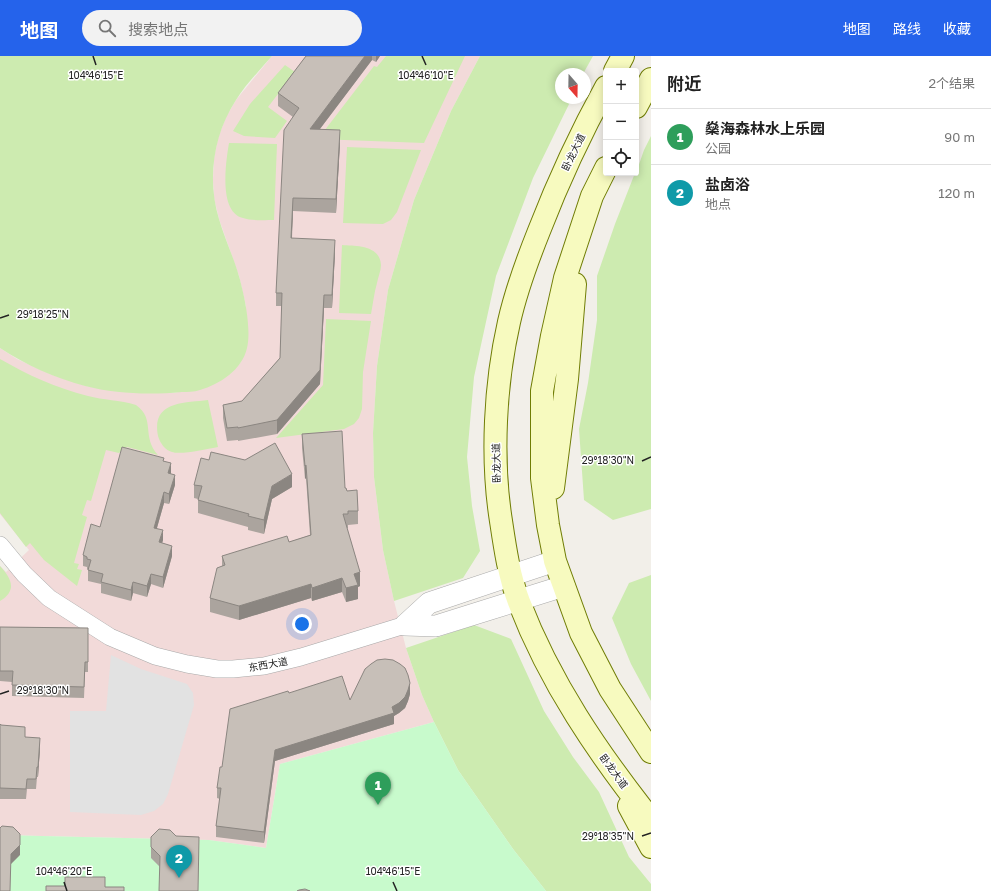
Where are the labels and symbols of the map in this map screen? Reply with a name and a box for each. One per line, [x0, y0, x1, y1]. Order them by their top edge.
north arrow [555, 68, 591, 104]
text: 104°46'15"E [69, 69, 123, 81]
text: 104°46'10"E [398, 69, 454, 81]
street label: 卧龙大道 [559, 131, 587, 173]
text: 29°18'25"N [17, 308, 69, 320]
street label: 卧龙大道 [490, 443, 502, 483]
text: 29°18'30"N [582, 454, 634, 466]
your location [292, 614, 312, 634]
street label: 东西大道 [247, 655, 289, 673]
text: 29°18'30"N [17, 684, 69, 696]
street label: 卧龙大道 [597, 751, 631, 791]
pin: 1 [365, 772, 391, 805]
text: 29°18'35"N [582, 830, 634, 842]
pin: 2 [166, 845, 192, 878]
text: 104°46'20"E [36, 865, 92, 877]
text: 104°46'15"E [366, 865, 420, 877]

